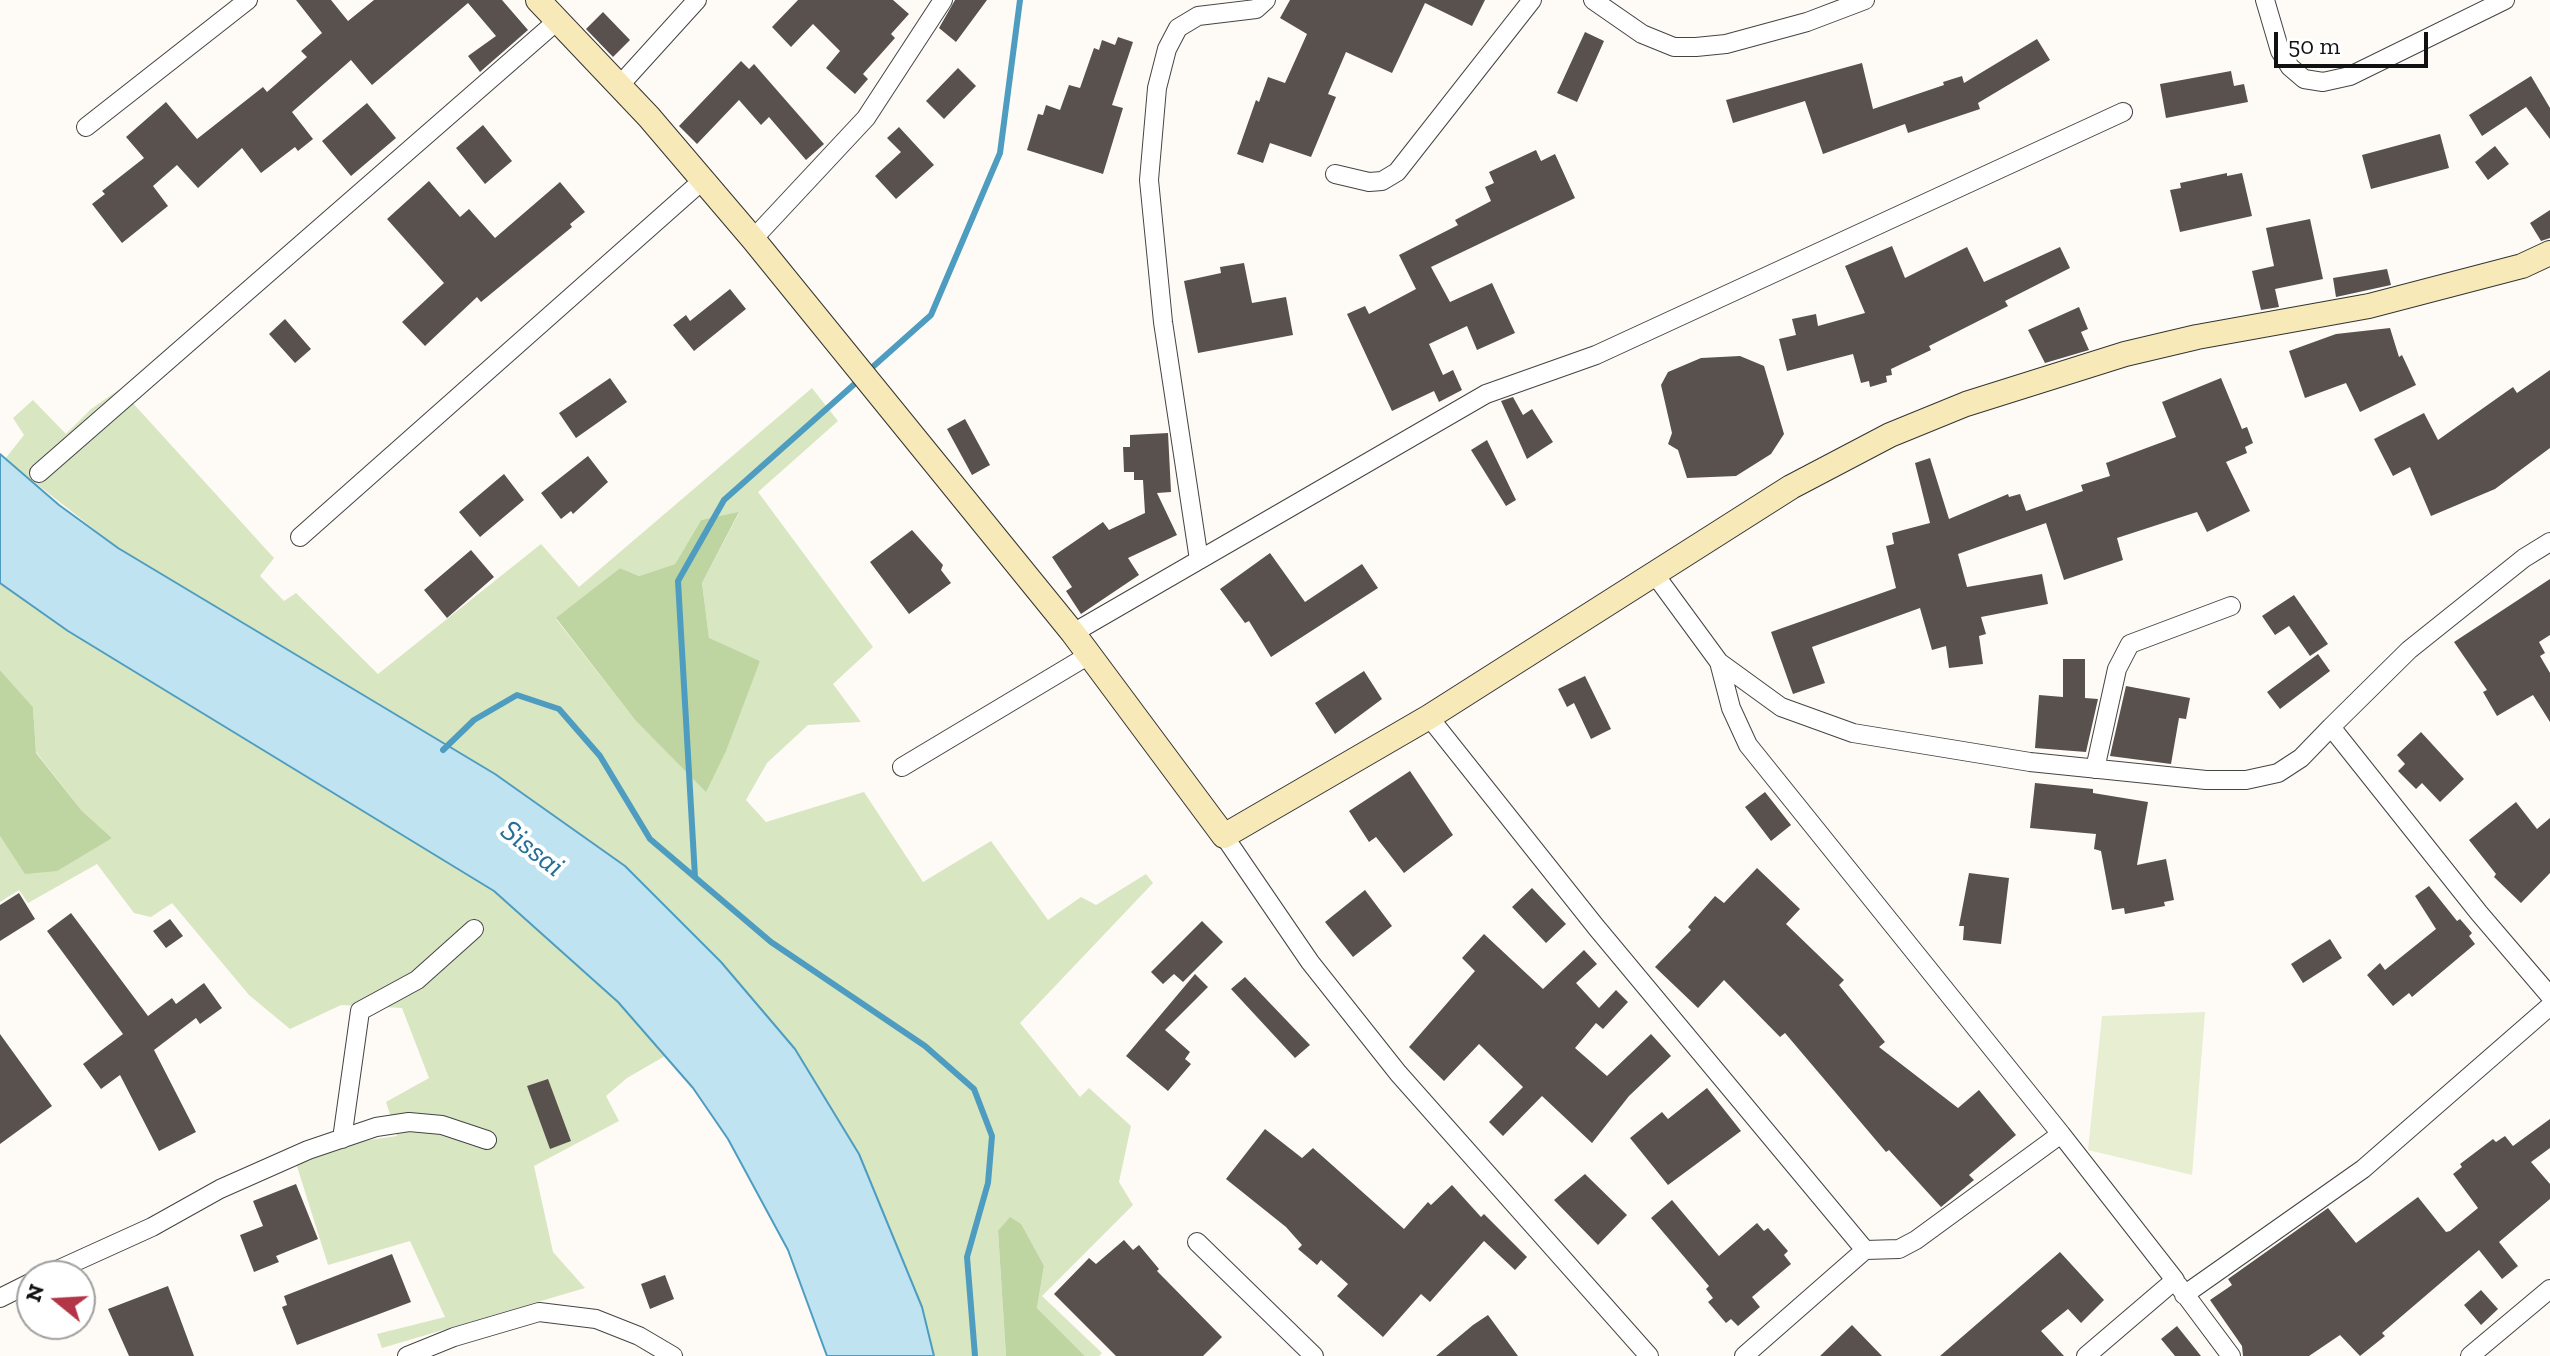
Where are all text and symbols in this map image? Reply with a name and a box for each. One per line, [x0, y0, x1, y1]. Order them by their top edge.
scale bar [2278, 16, 2432, 66]
text: 50 m [2288, 31, 2340, 60]
water label: Sissai [493, 813, 571, 885]
north arrow [16, 1260, 96, 1340]
text: N [19, 1281, 50, 1305]

